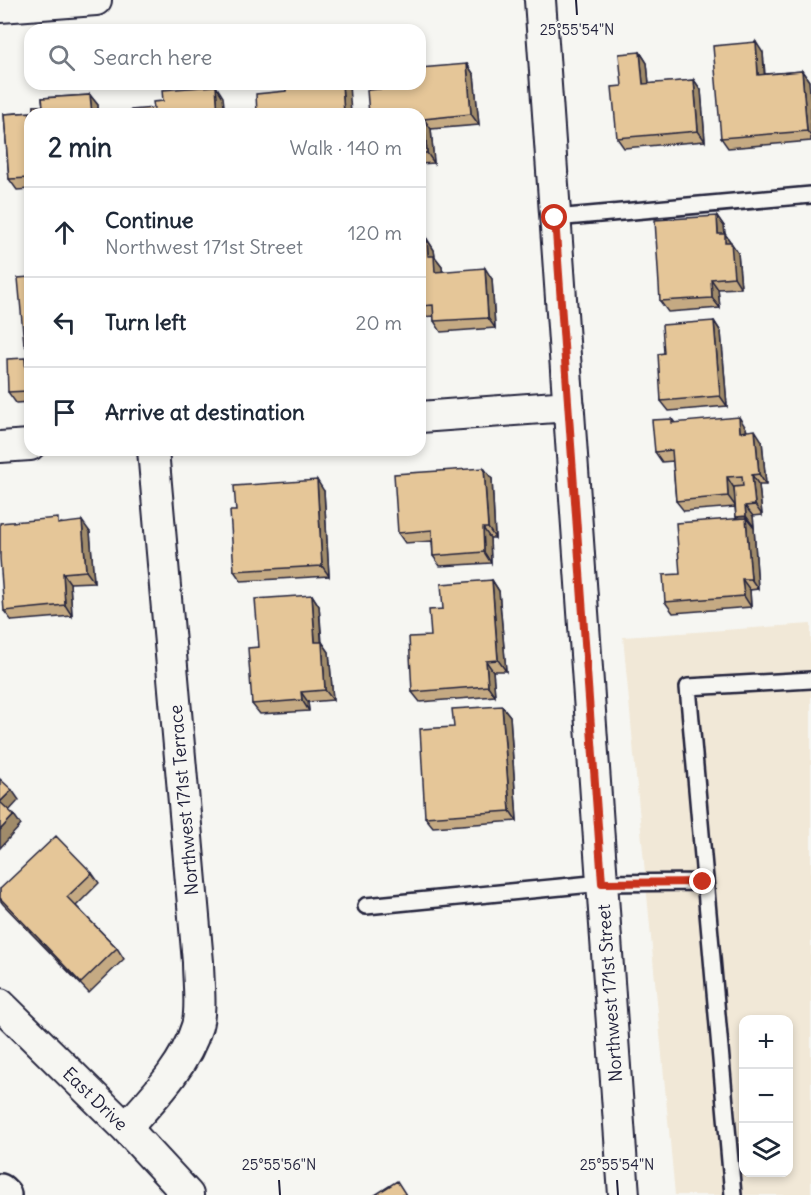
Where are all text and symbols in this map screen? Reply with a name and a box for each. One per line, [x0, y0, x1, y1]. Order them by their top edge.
text: 25°55'54"N [540, 20, 614, 39]
search box [24, 24, 426, 90]
icon: search [45, 41, 78, 74]
text: Search here [93, 43, 212, 71]
text: 2 min [48, 131, 112, 164]
text: Walk · 140 m [289, 135, 402, 160]
route start [541, 204, 567, 230]
text: Continue [105, 206, 194, 234]
icon: ahead [48, 216, 81, 249]
text: 120 m [348, 220, 402, 245]
text: Northwest 171st Street [105, 234, 303, 259]
icon: left [48, 306, 81, 339]
text: Turn left [105, 308, 186, 336]
text: 20 m [356, 310, 402, 335]
icon: arrive [48, 396, 81, 429]
text: Arrive at destination [105, 398, 305, 426]
street label: Northwest 171st Terrace [164, 704, 203, 896]
route end [689, 868, 715, 894]
street label: Northwest 171st Street [592, 903, 627, 1083]
map controls [739, 1015, 793, 1177]
button: + [739, 1015, 793, 1069]
street label: East Drive [58, 1062, 133, 1135]
button: − [739, 1069, 793, 1123]
button: layers [739, 1123, 793, 1177]
text: 25°55'56"N [242, 1155, 316, 1174]
text: 25°55'54"N [580, 1155, 654, 1174]

